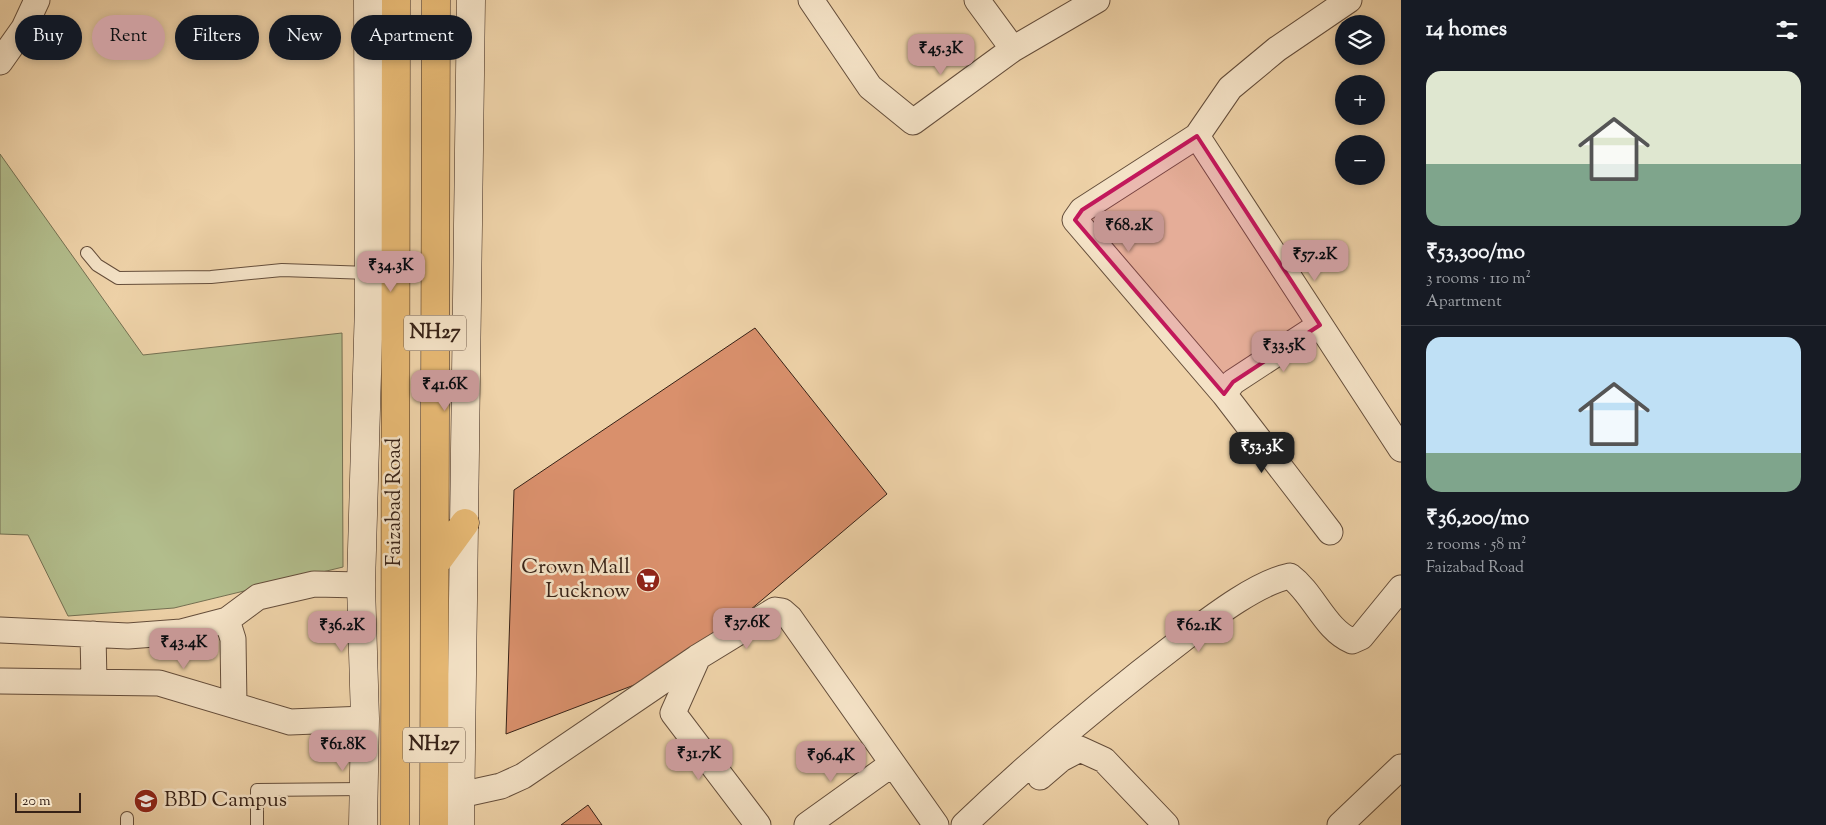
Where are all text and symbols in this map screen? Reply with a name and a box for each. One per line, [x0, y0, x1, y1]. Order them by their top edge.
chip: Buy [15, 15, 82, 60]
chip: Rent [92, 15, 165, 60]
chip: Filters [175, 15, 259, 60]
chip: New [269, 15, 341, 60]
chip: Apartment [351, 15, 472, 60]
map controls [1335, 15, 1385, 185]
button: layers [1335, 15, 1385, 65]
text: 14 homes [1426, 15, 1507, 45]
icon: filters [1773, 16, 1801, 44]
pin: ₹45.3K [900, 34, 982, 76]
text: ₹45.3K [919, 38, 963, 61]
button: + [1335, 75, 1385, 125]
icon: home [1569, 104, 1659, 194]
button: − [1335, 135, 1385, 185]
pin: ₹68.2K [1088, 210, 1170, 253]
text: ₹68.2K [1105, 215, 1153, 238]
text: ₹53,300/mo [1426, 238, 1525, 268]
pin: ₹57.2K [1274, 240, 1356, 282]
text: ₹57.2K [1292, 244, 1338, 267]
pin: ₹34.3K [350, 250, 432, 293]
text: ₹34.3K [368, 255, 414, 278]
text: 3 rooms · 110 m² [1426, 268, 1531, 291]
text: Apartment [1426, 291, 1502, 314]
road number: NH27 [404, 316, 466, 350]
pin: ₹33.5K [1243, 330, 1325, 373]
text: ₹33.5K [1262, 335, 1306, 358]
icon: home [1569, 369, 1659, 459]
pin: ₹41.6K [404, 370, 486, 412]
text: ₹41.6K [422, 374, 468, 397]
pin: ₹53.3K [1221, 432, 1303, 474]
text: ₹53.3K [1240, 436, 1284, 459]
street label: Faizabad Road [380, 437, 410, 566]
text: ₹36,200/mo [1426, 504, 1529, 534]
text: 2 rooms · 58 m² [1426, 534, 1526, 557]
place label: Crown Mall Lucknow [521, 553, 630, 607]
text: Faizabad Road [1426, 557, 1524, 580]
supermarket icon: Crown Mall Lucknow [635, 567, 661, 593]
pin: ₹37.6K [706, 608, 788, 650]
pin: ₹36.2K [301, 610, 383, 653]
pin: ₹62.1K [1158, 610, 1240, 653]
text: ₹37.6K [724, 612, 770, 635]
text: ₹36.2K [319, 615, 365, 638]
text: ₹62.1K [1176, 615, 1222, 638]
pin: ₹43.4K [143, 628, 225, 670]
text: ₹43.4K [160, 632, 208, 655]
road number: NH27 [403, 728, 465, 762]
pin: ₹61.8K [302, 730, 384, 772]
text: ₹61.8K [320, 734, 366, 757]
pin: ₹31.7K [658, 738, 740, 781]
pin: ₹96.4K [790, 740, 872, 783]
text: ₹31.7K [677, 743, 721, 766]
text: ₹96.4K [807, 745, 855, 768]
place label: BBD Campus [164, 786, 287, 816]
school or university icon: BBD Campus [133, 788, 159, 814]
scale bar [15, 790, 81, 813]
text: 20 m [22, 792, 51, 812]

